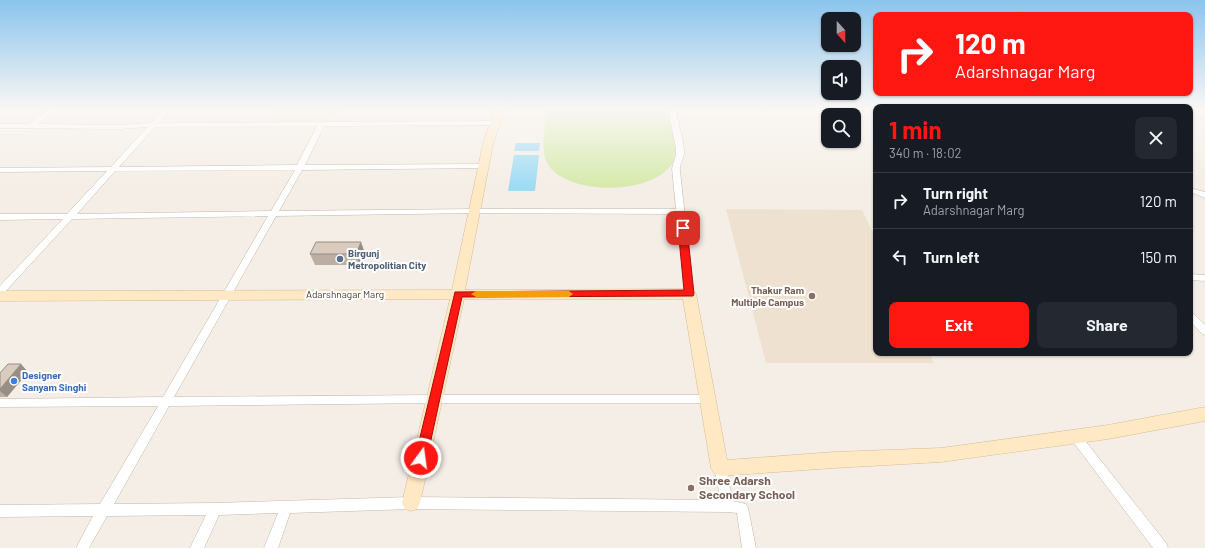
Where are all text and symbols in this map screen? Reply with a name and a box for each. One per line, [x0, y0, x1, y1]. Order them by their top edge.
north arrow [821, 12, 861, 52]
map controls [821, 12, 861, 148]
text: 120 m [955, 26, 1026, 60]
icon: right [889, 28, 941, 80]
button: sound [821, 60, 861, 100]
text: Adarshnagar Marg [955, 60, 1096, 82]
button: search [821, 108, 861, 148]
text: 1 min [889, 115, 942, 144]
button: close [1135, 117, 1177, 159]
text: 340 m · 18:02 [889, 145, 962, 161]
text: Turn right [923, 184, 988, 202]
icon: right [889, 190, 911, 212]
text: 120 m [1140, 192, 1177, 210]
text: Adarshnagar Marg [923, 202, 1024, 218]
pin [666, 211, 700, 245]
icon: arrive [672, 217, 694, 239]
icon: left [889, 246, 911, 268]
place label: Birgunj Metropolitian City [348, 247, 426, 271]
text: Turn left [923, 248, 979, 266]
text: 150 m [1140, 248, 1177, 266]
marker: Birgunj Metropolitian City [335, 254, 345, 264]
place label: Thakur Ram Multiple Campus [731, 284, 804, 308]
street label: Adarshnagar Marg [306, 288, 384, 300]
marker: Thakur Ram Multiple Campus [807, 291, 817, 301]
button: Exit [889, 302, 1029, 348]
button: Share [1037, 302, 1177, 348]
place label: Designer Sanyam Singhi [22, 369, 87, 393]
marker: Designer Sanyam Singhi [9, 376, 19, 386]
position arrow [400, 437, 442, 479]
place label: Shree Adarsh Secondary School [699, 473, 795, 501]
marker: Shree Adarsh Secondary School [686, 483, 696, 493]

